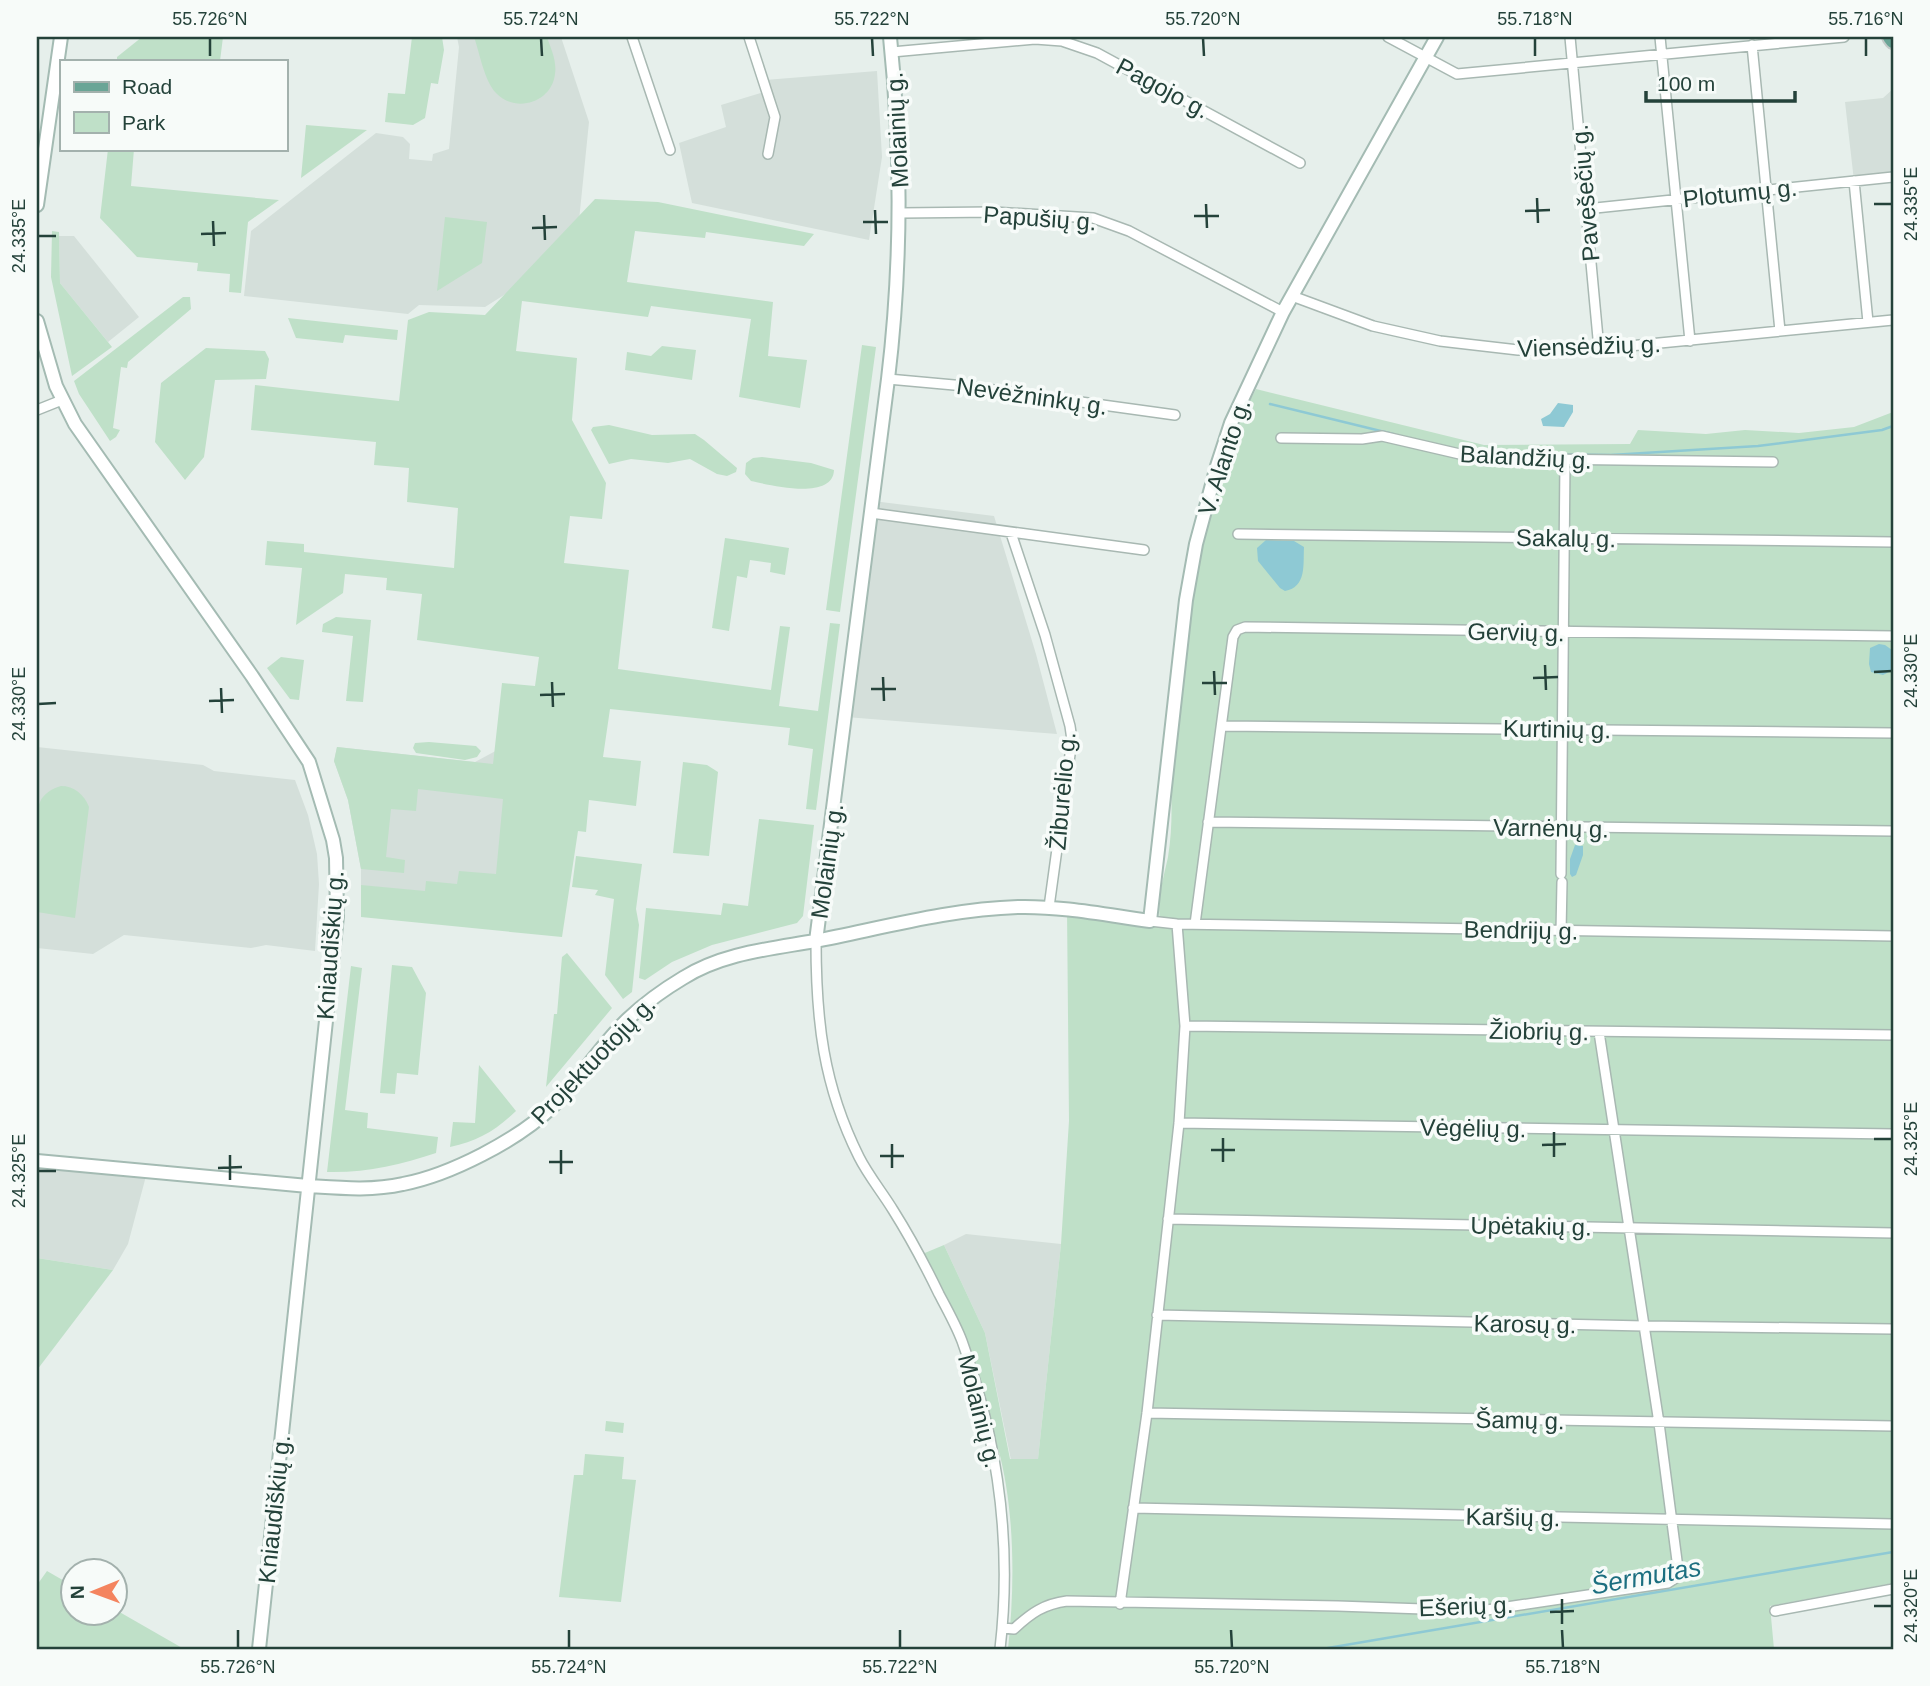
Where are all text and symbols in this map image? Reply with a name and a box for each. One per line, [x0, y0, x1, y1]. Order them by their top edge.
text: 55.726°N [172, 9, 248, 29]
text: 55.724°N [503, 9, 579, 29]
text: 55.722°N [834, 9, 910, 29]
text: 55.720°N [1165, 9, 1241, 29]
text: 55.718°N [1497, 9, 1573, 29]
text: 55.716°N [1828, 9, 1904, 29]
street label: Pagojo g. [1112, 52, 1214, 124]
legend [60, 60, 287, 150]
scale bar [1646, 60, 1795, 104]
street label: Molainių g. [880, 71, 914, 189]
text: 100 m [1657, 72, 1715, 95]
text: Road [122, 75, 172, 98]
text: Park [122, 111, 166, 134]
street label: Pavešečių g. [1566, 123, 1604, 263]
text: 24.335°E [1901, 167, 1921, 241]
street label: Plotumų g. [1682, 174, 1798, 212]
text: 24.335°E [9, 199, 29, 273]
street label: Papušių g. [982, 201, 1098, 235]
street label: Viensėdžių g. [1517, 330, 1661, 362]
street label: Nevėžninkų g. [955, 372, 1109, 420]
street label: V. Alanto g. [1193, 395, 1255, 519]
street label: Balandžių g. [1459, 440, 1593, 474]
street label: Sakalų g. [1516, 524, 1616, 552]
street label: Gervių g. [1467, 618, 1565, 646]
text: 24.330°E [1901, 634, 1921, 708]
text: 24.330°E [9, 667, 29, 741]
street label: Kurtinių g. [1503, 715, 1611, 743]
street label: Žiburėlio g. [1043, 731, 1081, 851]
street label: Molainių g. [806, 802, 848, 920]
street label: Varnėnų g. [1493, 813, 1609, 843]
street label: Kniaudiškių g. [311, 870, 349, 1020]
street label: Bendrijų g. [1463, 916, 1579, 944]
street label: Projektuotojų g. [525, 991, 661, 1129]
street label: Žiobrių g. [1489, 1017, 1589, 1045]
text: 24.325°E [1901, 1102, 1921, 1176]
street label: Vėgėlių g. [1419, 1114, 1527, 1142]
text: 24.325°E [9, 1134, 29, 1208]
street label: Upėtakių g. [1470, 1211, 1592, 1241]
street label: Karosų g. [1473, 1310, 1577, 1338]
street label: Molainių g. [953, 1351, 1007, 1471]
street label: Šamų g. [1475, 1406, 1565, 1434]
street label: Kniaudiškių g. [253, 1433, 295, 1585]
street label: Karšių g. [1465, 1503, 1561, 1531]
water label: Šermutas [1589, 1552, 1703, 1600]
north arrow [60, 1556, 130, 1626]
text: 24.320°E [1901, 1569, 1921, 1643]
text: N [67, 1585, 88, 1599]
street label: Ešerių g. [1418, 1591, 1514, 1621]
text: 55.726°N [200, 1657, 276, 1677]
text: 55.724°N [531, 1657, 607, 1677]
text: 55.722°N [862, 1657, 938, 1677]
text: 55.720°N [1194, 1657, 1270, 1677]
text: 55.718°N [1525, 1657, 1601, 1677]

